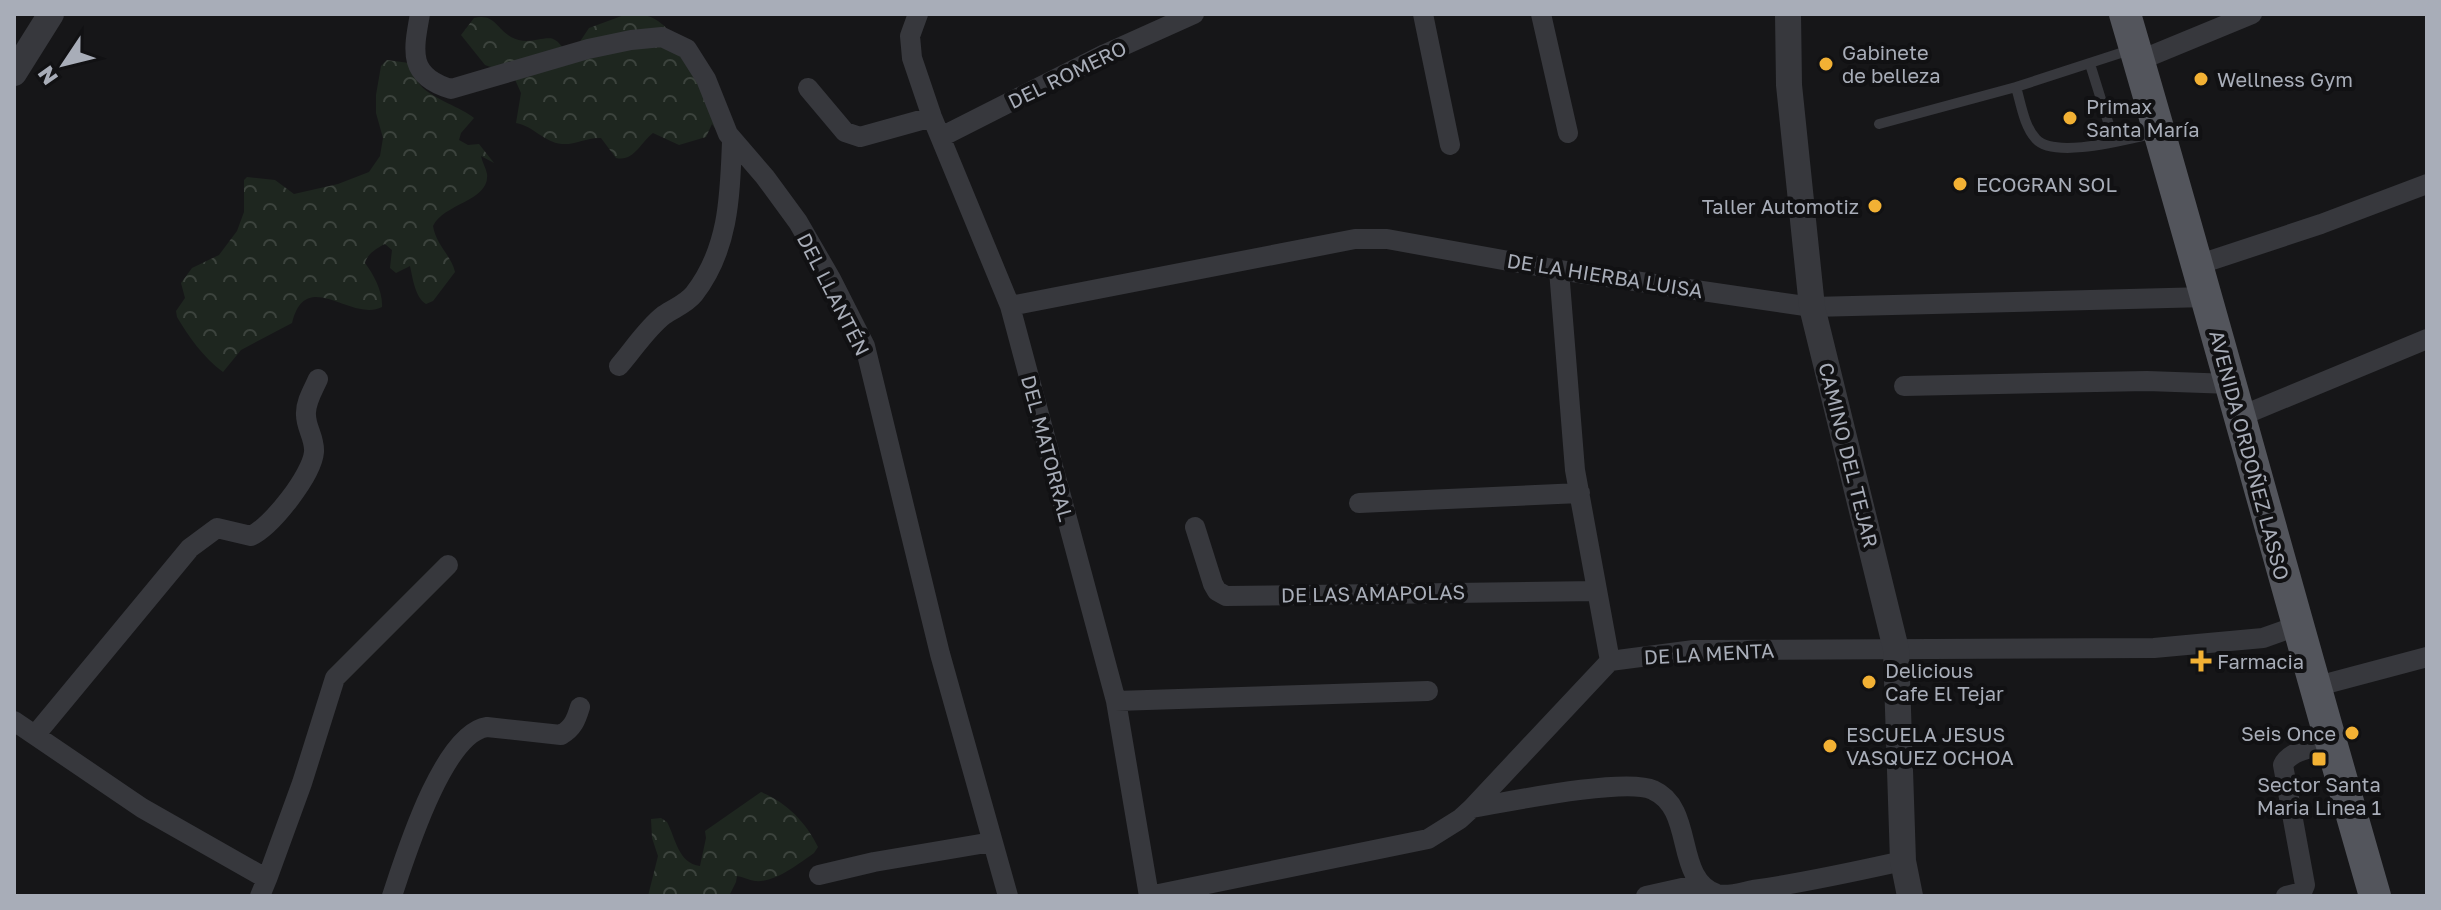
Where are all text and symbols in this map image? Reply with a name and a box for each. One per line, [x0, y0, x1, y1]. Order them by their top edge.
north arrow [24, 24, 104, 104]
street label: DEL ROMERO [1004, 35, 1130, 113]
place label: Gabinete de belleza [1842, 40, 1941, 87]
marker: Gabinete de belleza [1817, 55, 1835, 73]
text: N [31, 61, 63, 90]
place label: Wellness Gym [2217, 67, 2353, 91]
marker: Wellness Gym [2192, 70, 2210, 88]
place label: Primax Santa María [2086, 94, 2199, 141]
marker: Primax Santa María [2061, 109, 2079, 127]
place label: ECOGRAN SOL [1976, 172, 2117, 196]
marker: ECOGRAN SOL [1951, 175, 1969, 193]
place label: Taller Automotiz [1702, 194, 1859, 218]
marker: Taller Automotiz [1866, 197, 1884, 215]
street label: DEL LLANTÉN [793, 229, 875, 359]
street label: DE LA HIERBA LUISA [1505, 248, 1705, 302]
street label: AVENIDA ORDOÑEZ LASSO [2205, 327, 2295, 583]
street label: CAMINO DEL TEJAR [1814, 360, 1884, 550]
street label: DEL MATORRAL [1017, 372, 1079, 524]
street label: DE LAS AMAPOLAS [1281, 579, 1465, 607]
street label: DE LA MENTA [1643, 638, 1775, 668]
place label: Farmacia [2217, 649, 2304, 673]
marker: Farmacia [2192, 652, 2210, 670]
place label: Delicious Cafe El Tejar [1885, 658, 2004, 705]
marker: Delicious Cafe El Tejar [1860, 673, 1878, 691]
place label: Seis Once [2241, 721, 2336, 745]
place label: ESCUELA JESUS VASQUEZ OCHOA [1846, 722, 2014, 769]
marker: Seis Once [2343, 724, 2361, 742]
marker: ESCUELA JESUS VASQUEZ OCHOA [1821, 737, 1839, 755]
marker: Sector Santa Maria Linea 1 [2310, 750, 2328, 768]
place label: Sector Santa Maria Linea 1 [2257, 772, 2382, 819]

